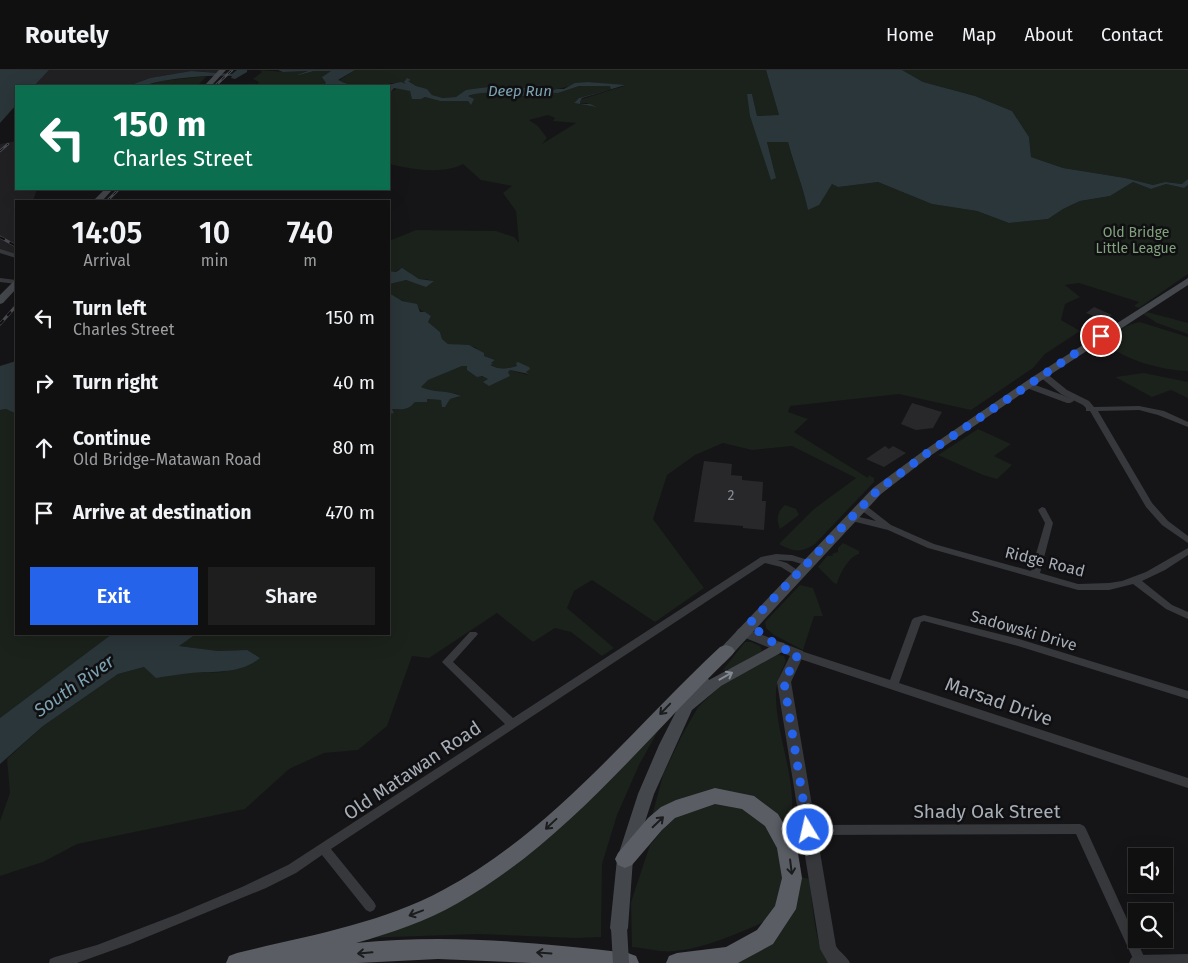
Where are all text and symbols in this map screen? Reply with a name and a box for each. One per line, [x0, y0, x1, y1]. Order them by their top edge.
text: Routely [25, 21, 109, 49]
text: Home [886, 24, 934, 46]
text: Map [962, 24, 996, 46]
text: About [1024, 24, 1073, 46]
text: Contact [1101, 24, 1163, 46]
water label: Deep Run [488, 82, 552, 100]
text: 150 m [113, 103, 206, 145]
icon: left [30, 105, 95, 170]
text: Charles Street [113, 145, 253, 172]
text: 14:05 [72, 215, 142, 251]
text: 10 [199, 215, 230, 251]
text: 740 [287, 215, 333, 251]
park label: Old Bridge Little League [1096, 224, 1176, 257]
text: Arrival [84, 251, 130, 270]
text: min [201, 251, 228, 270]
text: m [303, 251, 317, 270]
text: Turn left [73, 297, 147, 320]
icon: left [30, 304, 58, 332]
text: 150 m [325, 306, 375, 329]
pin [1080, 315, 1122, 357]
text: Charles Street [73, 320, 175, 339]
icon: arrive [1087, 322, 1115, 350]
icon: right [30, 369, 58, 397]
text: Turn right [73, 371, 158, 394]
text: 40 m [333, 371, 375, 394]
text: Continue [73, 427, 151, 450]
icon: ahead [30, 434, 58, 462]
text: 80 m [333, 436, 375, 459]
text: Old Bridge-Matawan Road [73, 450, 262, 469]
house number: 2 [728, 487, 735, 504]
icon: arrive [30, 499, 58, 527]
text: Arrive at destination [73, 501, 252, 524]
text: 470 m [325, 501, 375, 524]
street label: Ridge Road [1003, 542, 1087, 581]
button: Exit [30, 567, 198, 625]
button: Share [208, 567, 375, 625]
street label: Sadowski Drive [968, 606, 1079, 655]
water label: South River [29, 650, 119, 722]
one-way arrow [718, 671, 733, 680]
street label: Marsad Drive [942, 672, 1056, 731]
one-way arrow [659, 702, 671, 715]
street label: Old Matawan Road [339, 716, 485, 825]
street label: Shady Oak Street [913, 800, 1061, 823]
position arrow [781, 803, 833, 855]
one-way arrow [651, 816, 664, 828]
one-way arrow [544, 818, 557, 830]
map controls [1128, 848, 1173, 948]
button: sound [1128, 848, 1173, 893]
one-way arrow [786, 859, 796, 875]
button: search [1128, 903, 1173, 948]
one-way arrow [408, 909, 423, 918]
one-way arrow [357, 948, 373, 958]
one-way arrow [537, 949, 553, 958]

